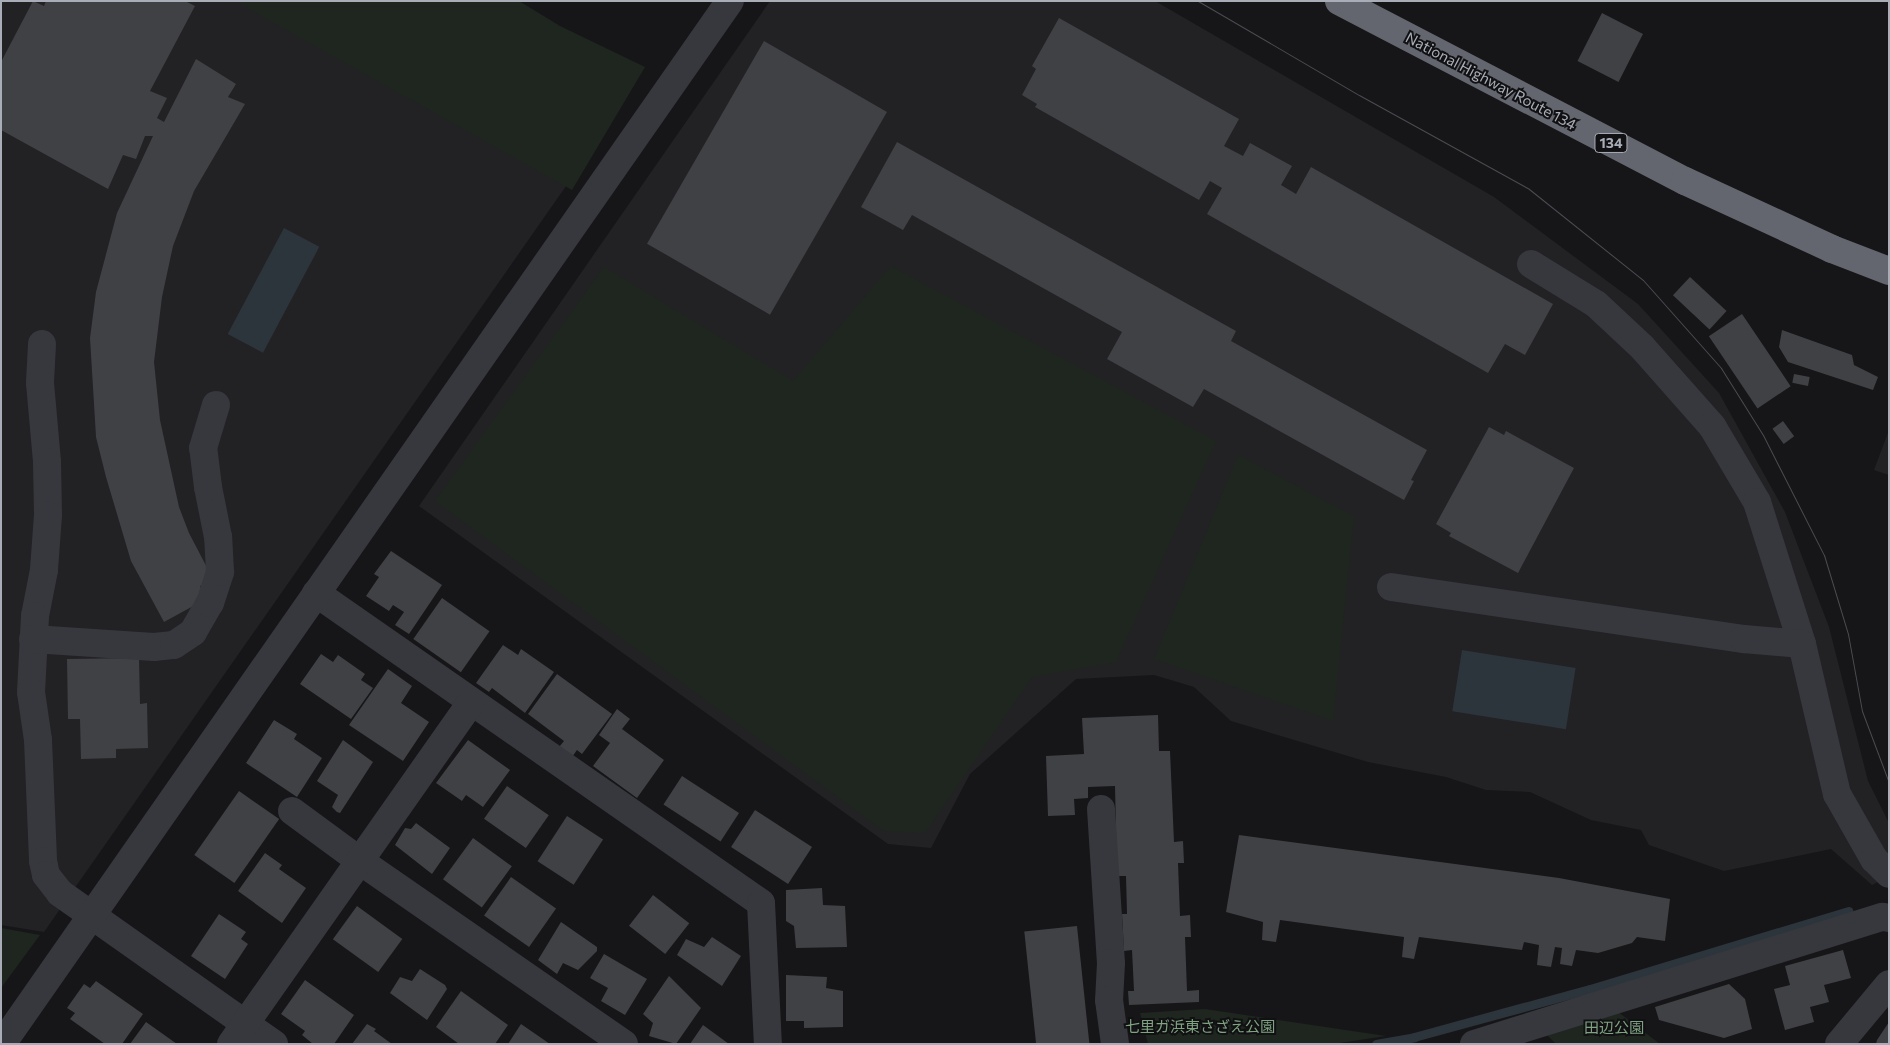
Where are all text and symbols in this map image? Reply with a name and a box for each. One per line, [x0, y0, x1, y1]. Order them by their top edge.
street label: National Highway Route 134 [1403, 28, 1579, 134]
road number: 134 [1594, 132, 1628, 154]
park label: 七里ガ浜東さざえ公園 [1125, 1018, 1275, 1036]
park label: 田辺公園 [1584, 1019, 1644, 1037]

